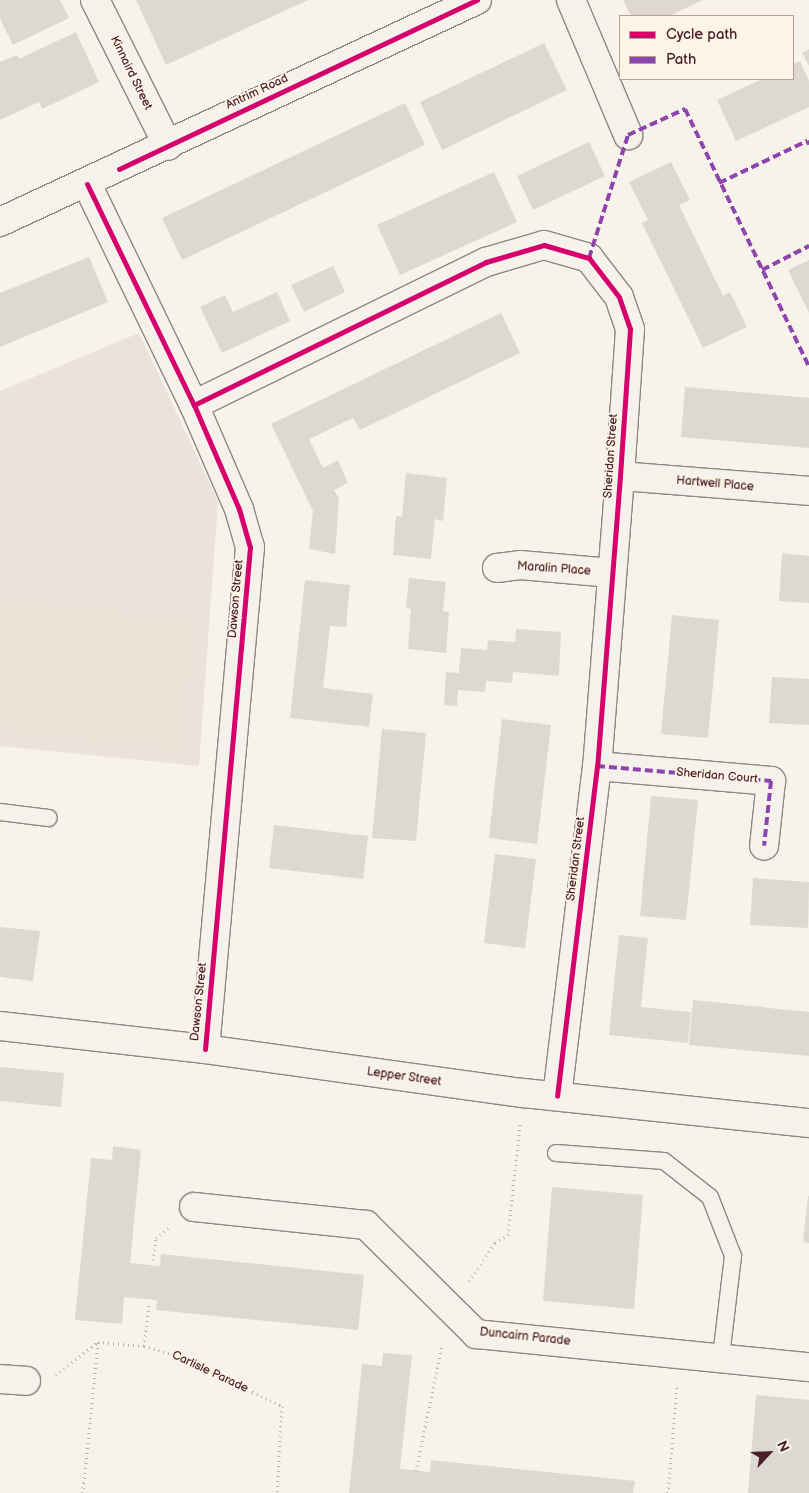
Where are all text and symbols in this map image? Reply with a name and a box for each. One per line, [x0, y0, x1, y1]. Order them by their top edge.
legend [619, 15, 794, 80]
text: Cycle path [666, 25, 737, 44]
street label: Kinnaird Street [107, 34, 155, 112]
text: Path [666, 50, 696, 69]
street label: Antrim Road [224, 71, 290, 113]
street label: Sheridan Street [601, 413, 621, 499]
street label: Hartwell Place [676, 473, 754, 495]
street label: Dawson Street [225, 559, 247, 639]
street label: Maralin Place [517, 559, 591, 579]
street label: Sheridan Court [676, 765, 758, 787]
street label: Sheridan Street [564, 816, 588, 902]
street label: Dawson Street [188, 962, 210, 1042]
street label: Lepper Street [366, 1065, 442, 1089]
street label: Duncairn Parade [479, 1325, 571, 1349]
street label: Carlisle Parade [169, 1348, 251, 1396]
north arrow [744, 1428, 794, 1478]
text: N [773, 1438, 793, 1455]

